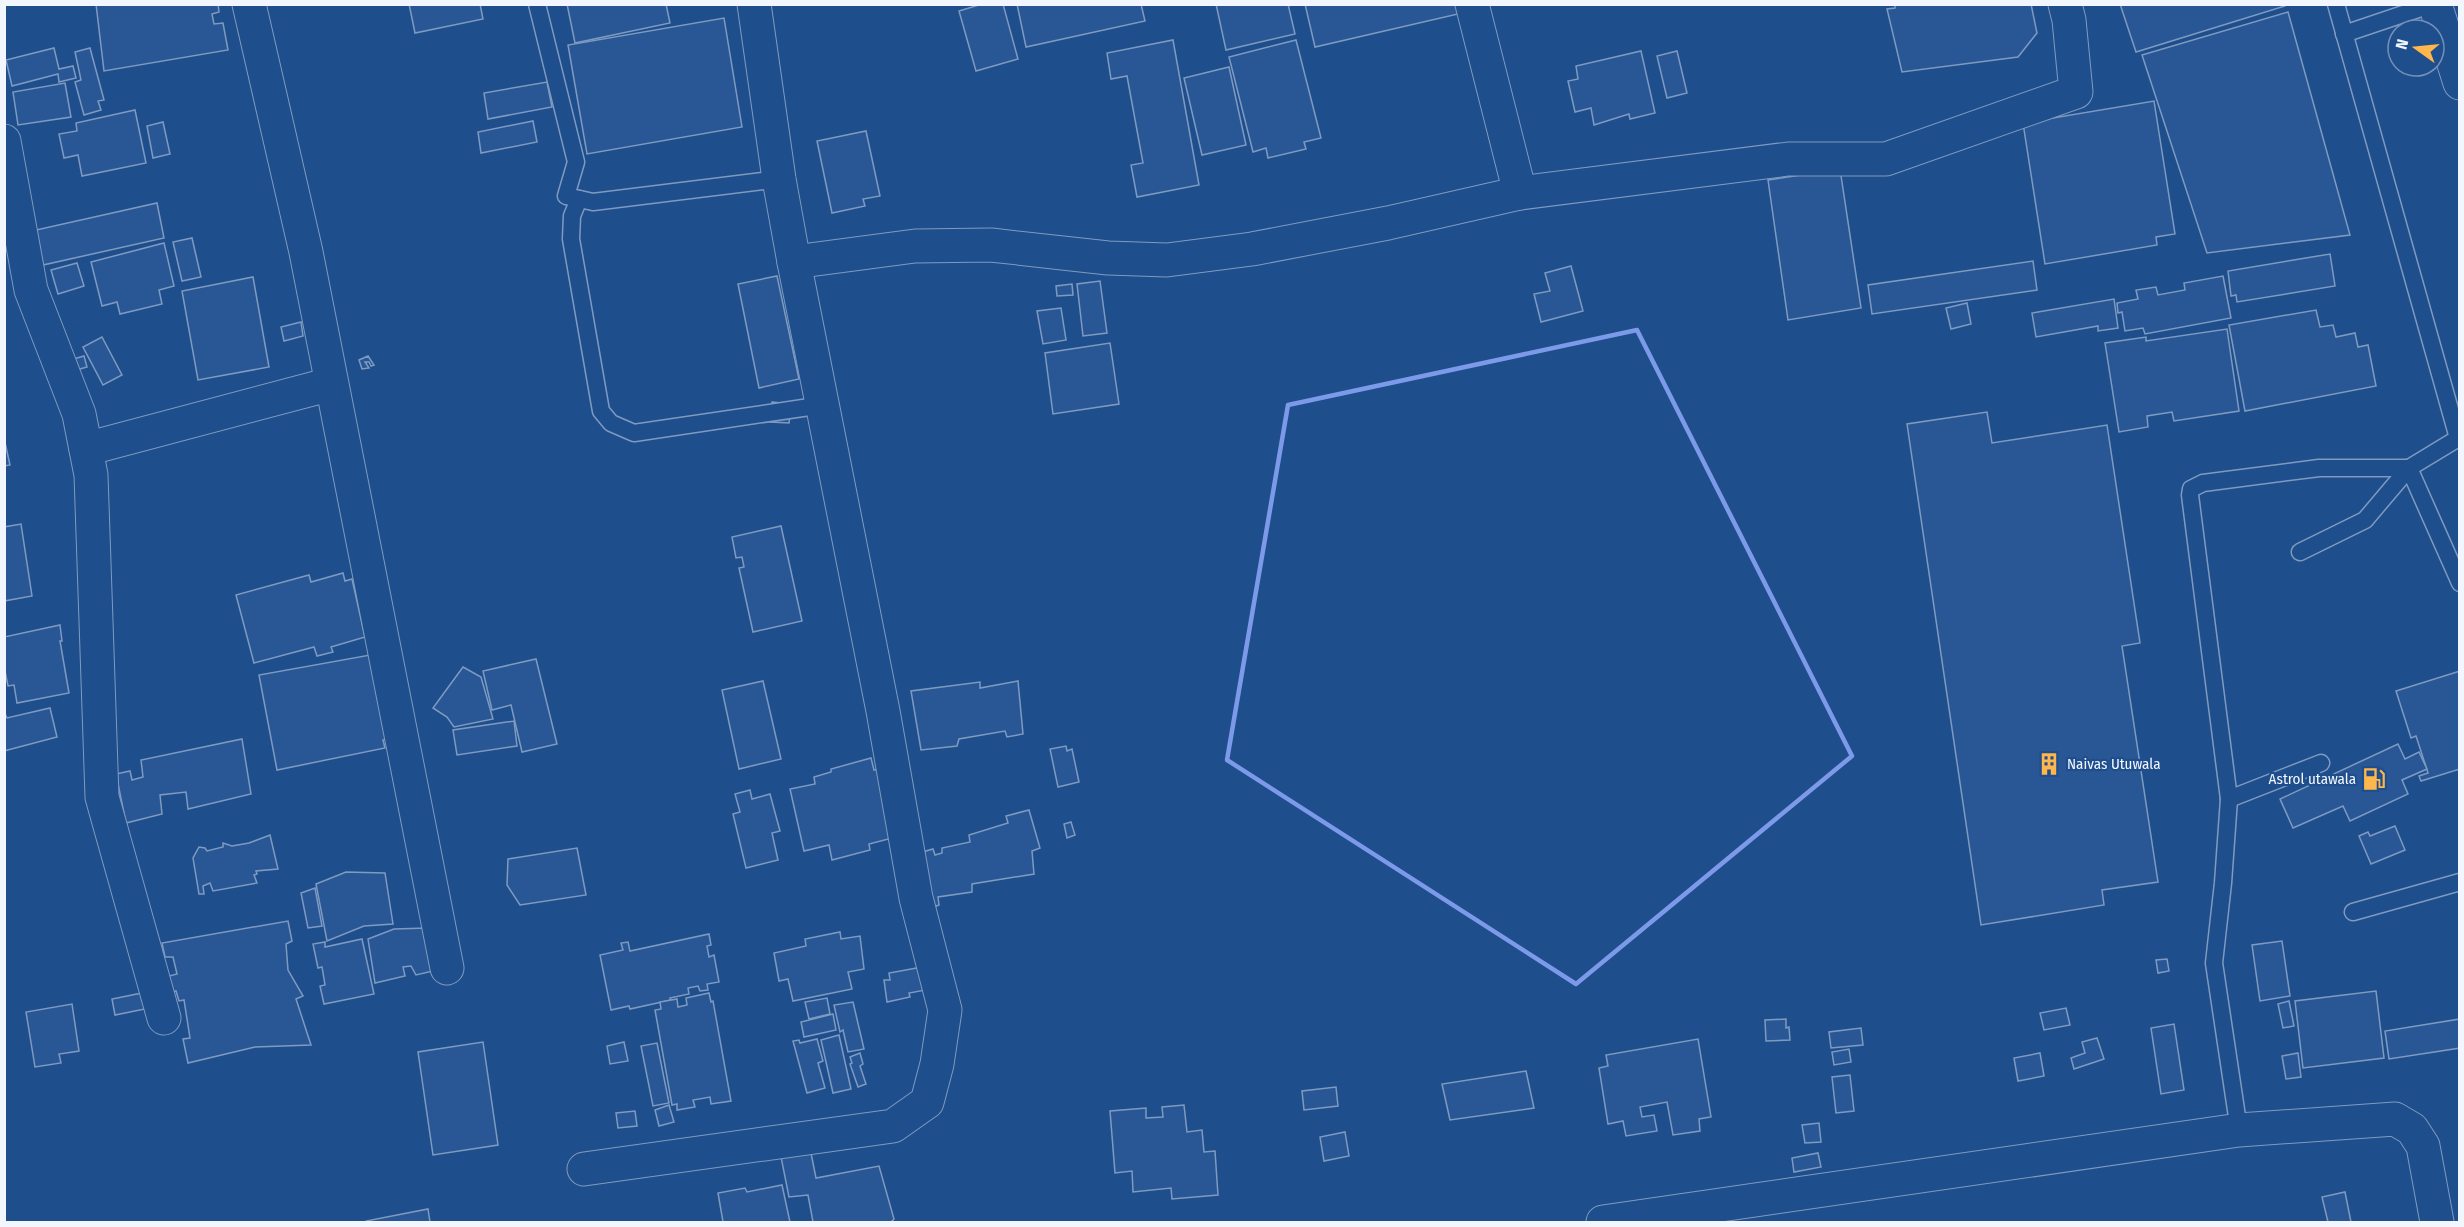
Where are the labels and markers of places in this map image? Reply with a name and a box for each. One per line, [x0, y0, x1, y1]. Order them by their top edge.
building icon: Naivas Utuwala [2036, 751, 2062, 777]
place label: Naivas Utuwala [2067, 755, 2161, 773]
fuel station icon: Astrol utawala [2361, 766, 2387, 792]
place label: Astrol utawala [2269, 770, 2356, 788]

